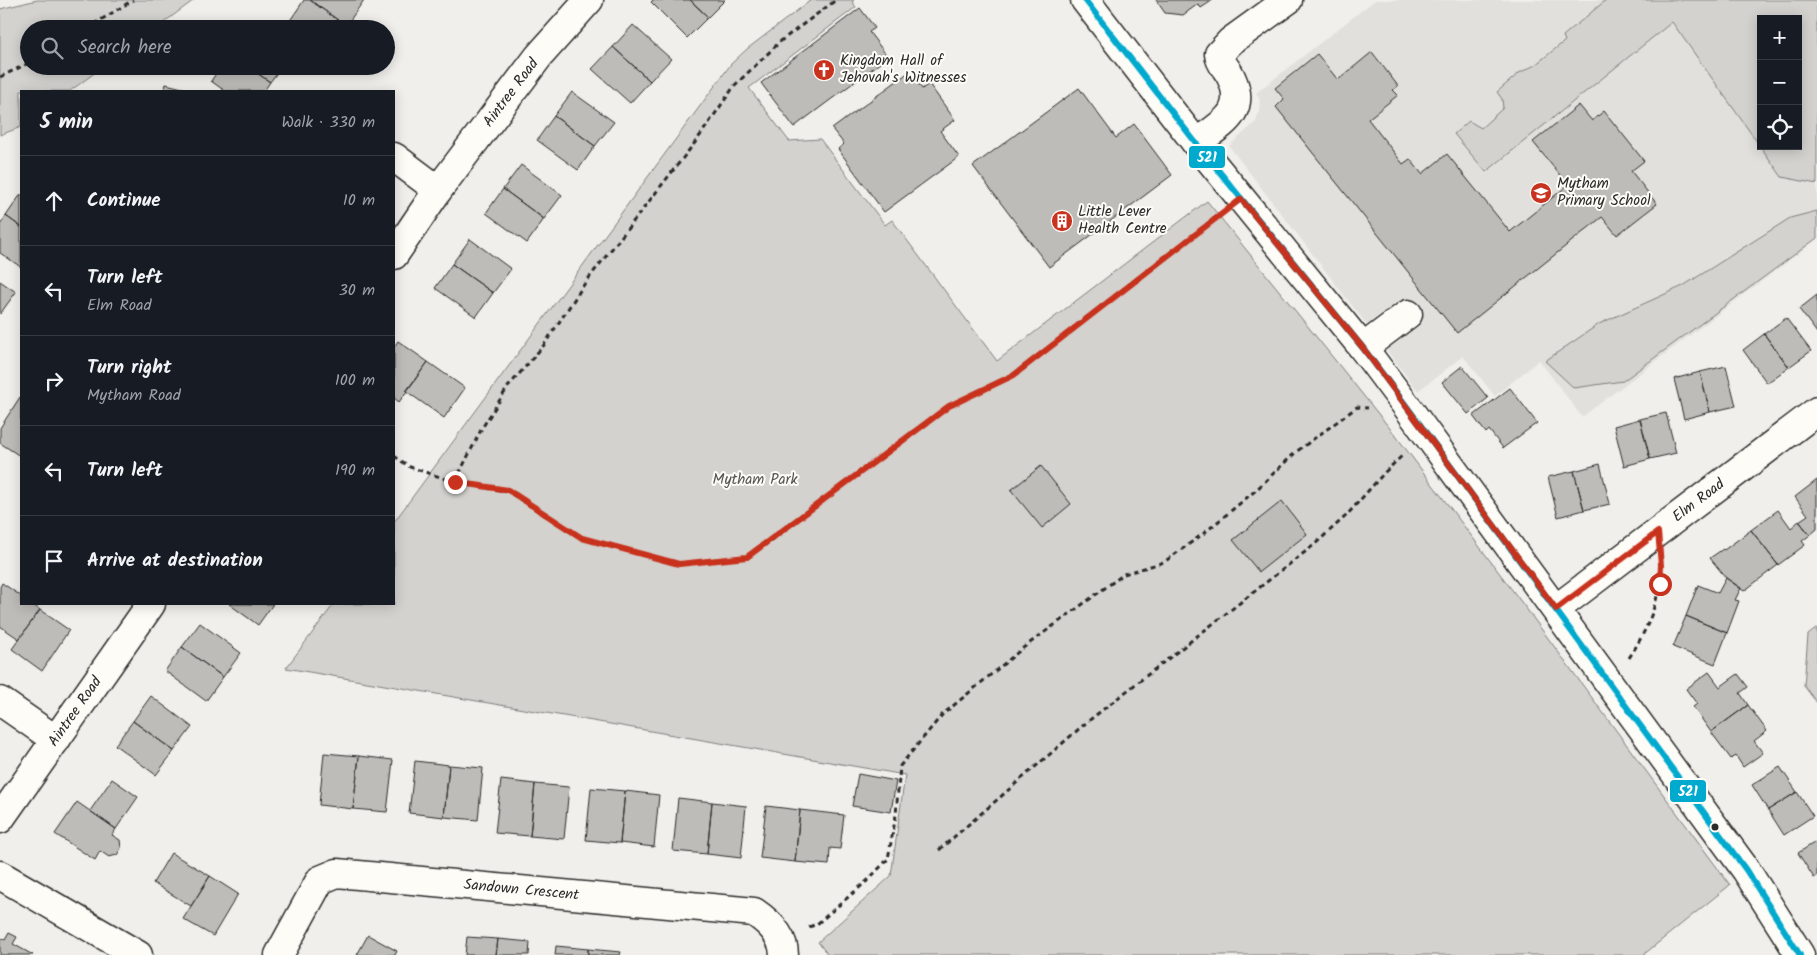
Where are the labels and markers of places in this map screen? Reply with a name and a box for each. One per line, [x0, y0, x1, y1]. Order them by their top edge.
place label: Kingdom Hall of Jehovah's Witnesses [840, 49, 967, 90]
church icon: Kingdom Hall of Jehovah's Witnesses [812, 58, 836, 82]
place label: Mytham Primary School [1557, 172, 1651, 213]
school or university icon: Mytham Primary School [1529, 181, 1553, 205]
place label: Little Lever Health Centre [1078, 200, 1167, 241]
building icon: Little Lever Health Centre [1050, 209, 1074, 233]
unlabelled marker [1710, 822, 1720, 832]

